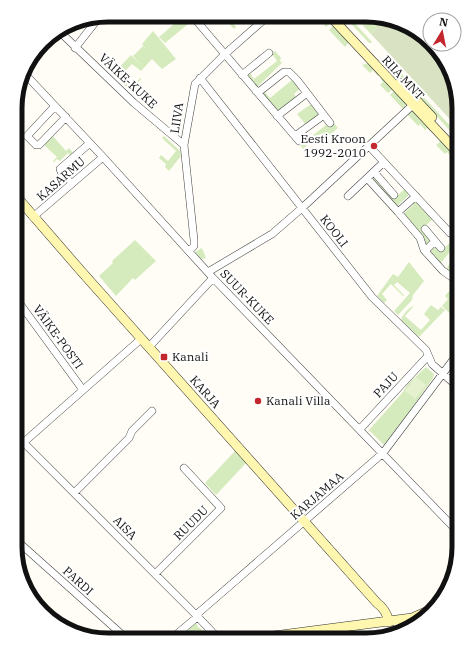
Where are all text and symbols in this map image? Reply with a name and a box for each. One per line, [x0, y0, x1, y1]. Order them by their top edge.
north arrow [422, 12, 462, 52]
text: N [438, 15, 450, 30]
street label: VÄIKE-KUKE [96, 50, 160, 111]
street label: RIIA MNT [379, 52, 428, 103]
street label: LIIVA [167, 101, 186, 134]
place label: Eesti Kroon 1992-2010 [300, 131, 366, 160]
marker: Eesti Kroon 1992-2010 [369, 141, 379, 151]
street label: KASARMU [33, 153, 88, 204]
street label: KOOLI [317, 212, 352, 250]
street label: SUUR-KUKE [217, 266, 277, 327]
street label: VÄIKE-POSTI [30, 302, 87, 372]
place label: Kanali [172, 349, 209, 364]
marker: Kanali [159, 352, 169, 362]
street label: PAJU [370, 369, 401, 401]
street label: KARJA [187, 372, 224, 412]
place label: Kanali Villa [266, 393, 331, 408]
marker: Kanali Villa [253, 396, 263, 406]
street label: KARJAMAA [287, 468, 347, 523]
street label: RUUDU [170, 502, 211, 543]
street label: AISA [110, 513, 141, 543]
street label: PARDI [60, 563, 97, 598]

